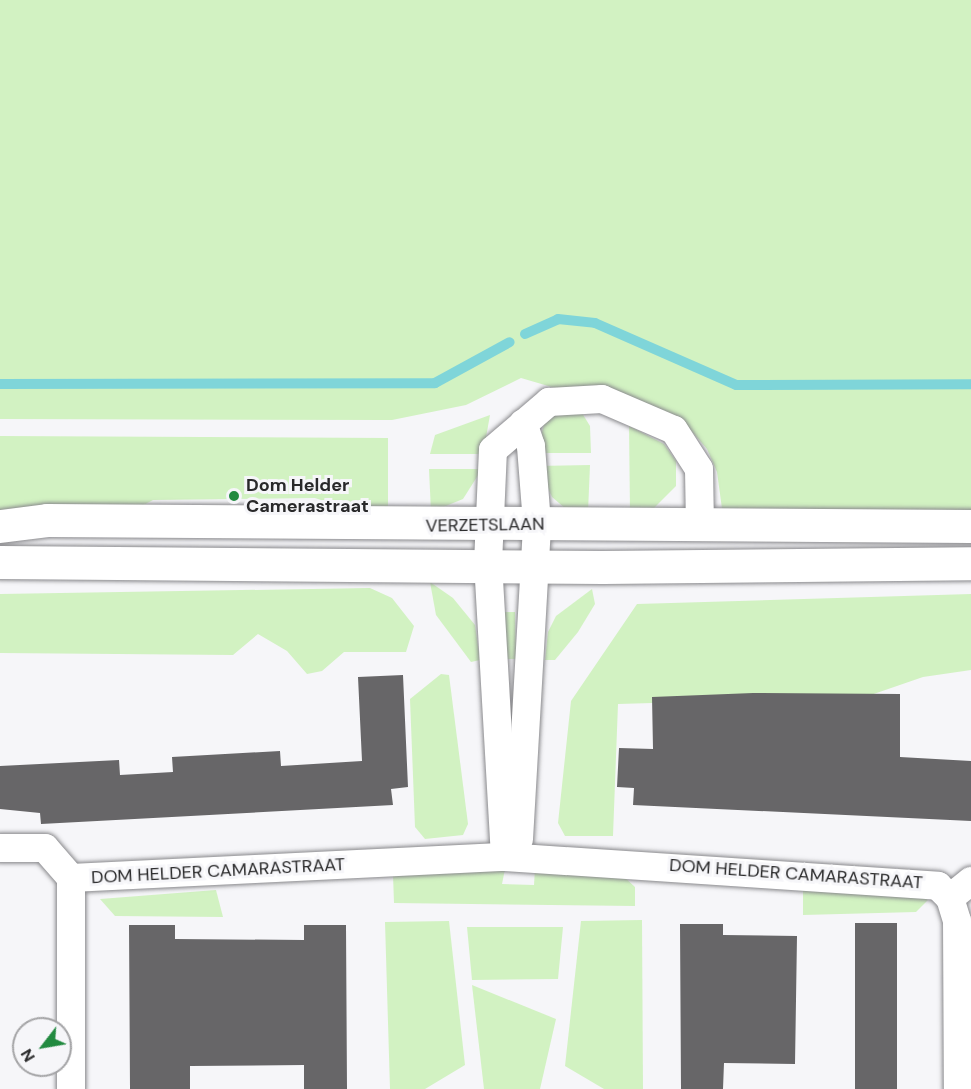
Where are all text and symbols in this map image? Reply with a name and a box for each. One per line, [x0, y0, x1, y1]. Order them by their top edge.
place label: Dom Helder Camerastraat [246, 475, 369, 518]
marker: Dom Helder Camerastraat [227, 489, 241, 503]
street label: VERZETSLAAN [425, 513, 545, 537]
street label: DOM HELDER CAMARASTRAAT [91, 854, 345, 888]
street label: DOM HELDER CAMARASTRAAT [669, 854, 923, 894]
north arrow [12, 1017, 72, 1077]
text: N [16, 1045, 40, 1066]

